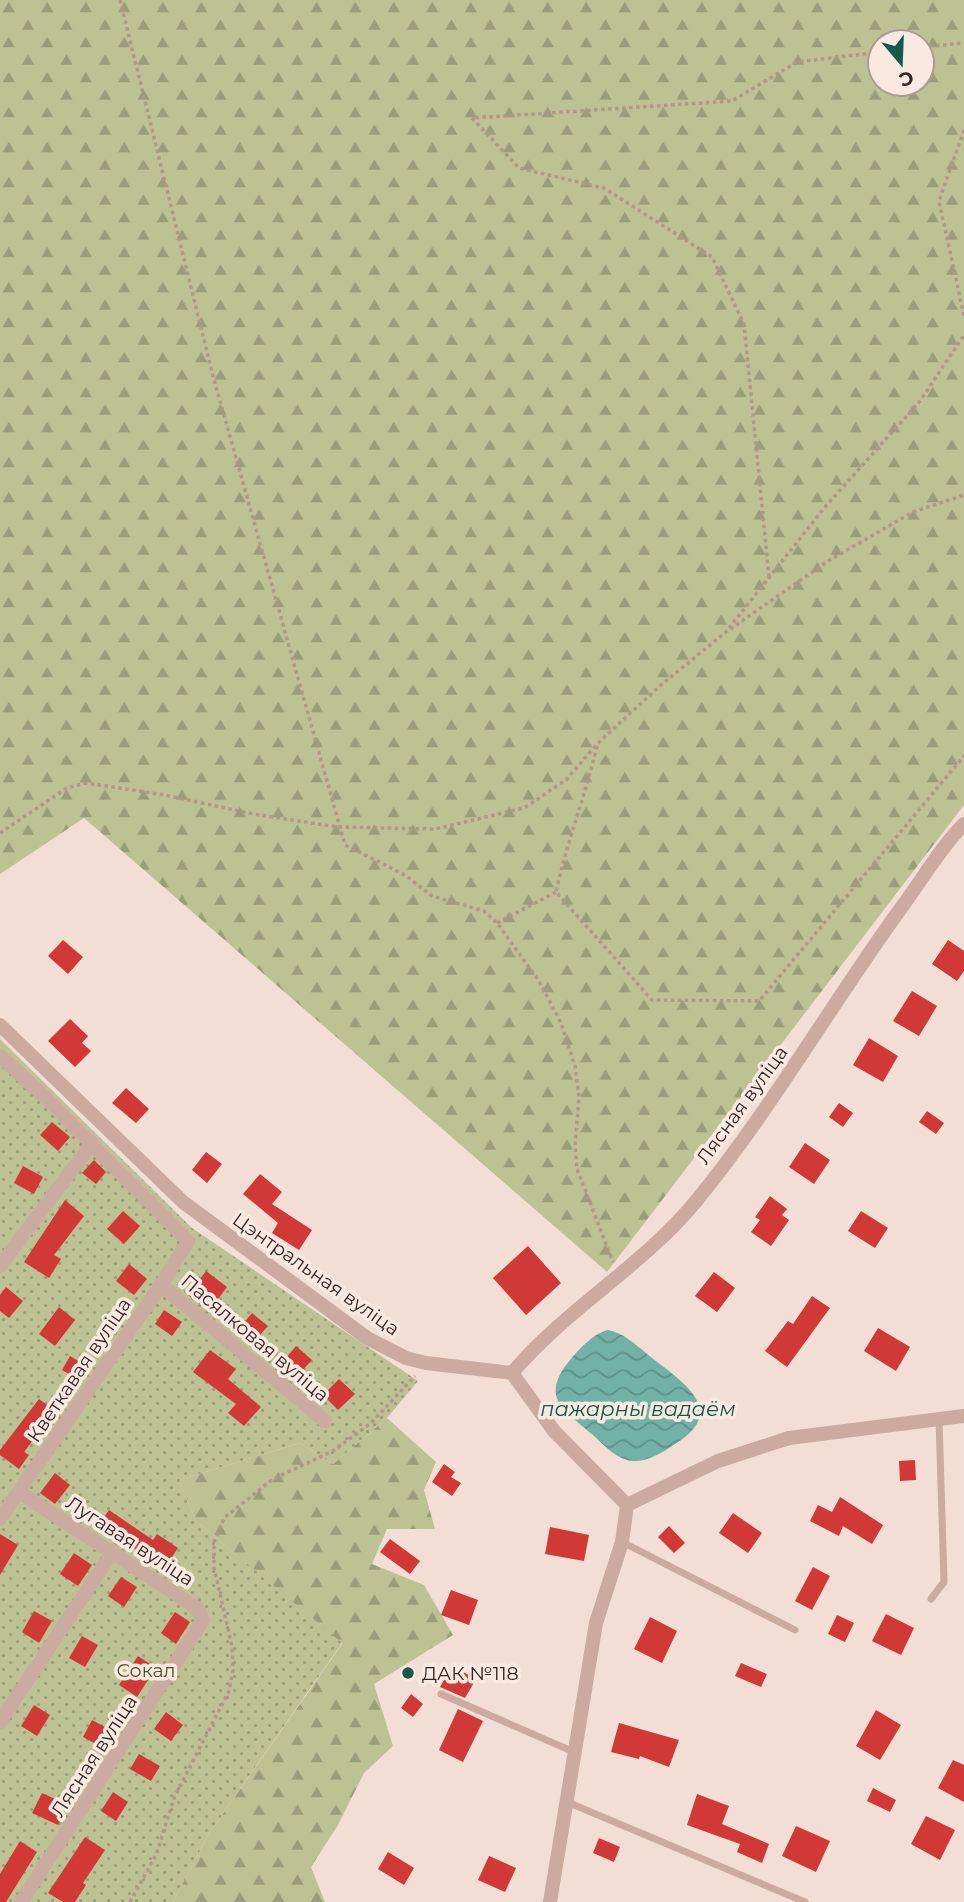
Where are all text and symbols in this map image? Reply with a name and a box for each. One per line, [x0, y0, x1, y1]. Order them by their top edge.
north arrow [866, 28, 936, 98]
text: С [896, 65, 917, 92]
street label: Лясная вуліца [691, 1041, 793, 1169]
street label: Цэнтральная вуліца [228, 1208, 404, 1340]
street label: Пасялковая вуліца [177, 1270, 333, 1406]
street label: Кветкавая вуліца [22, 1294, 136, 1446]
water label: пажарны вадаём [540, 1396, 736, 1421]
street label: Лугавая вуліца [62, 1491, 198, 1591]
park label: Сокал [116, 1659, 176, 1682]
place label: ДАК №118 [422, 1662, 519, 1685]
marker: ДАК №118 [400, 1665, 416, 1681]
street label: Лясная вуліца [46, 1691, 142, 1821]

